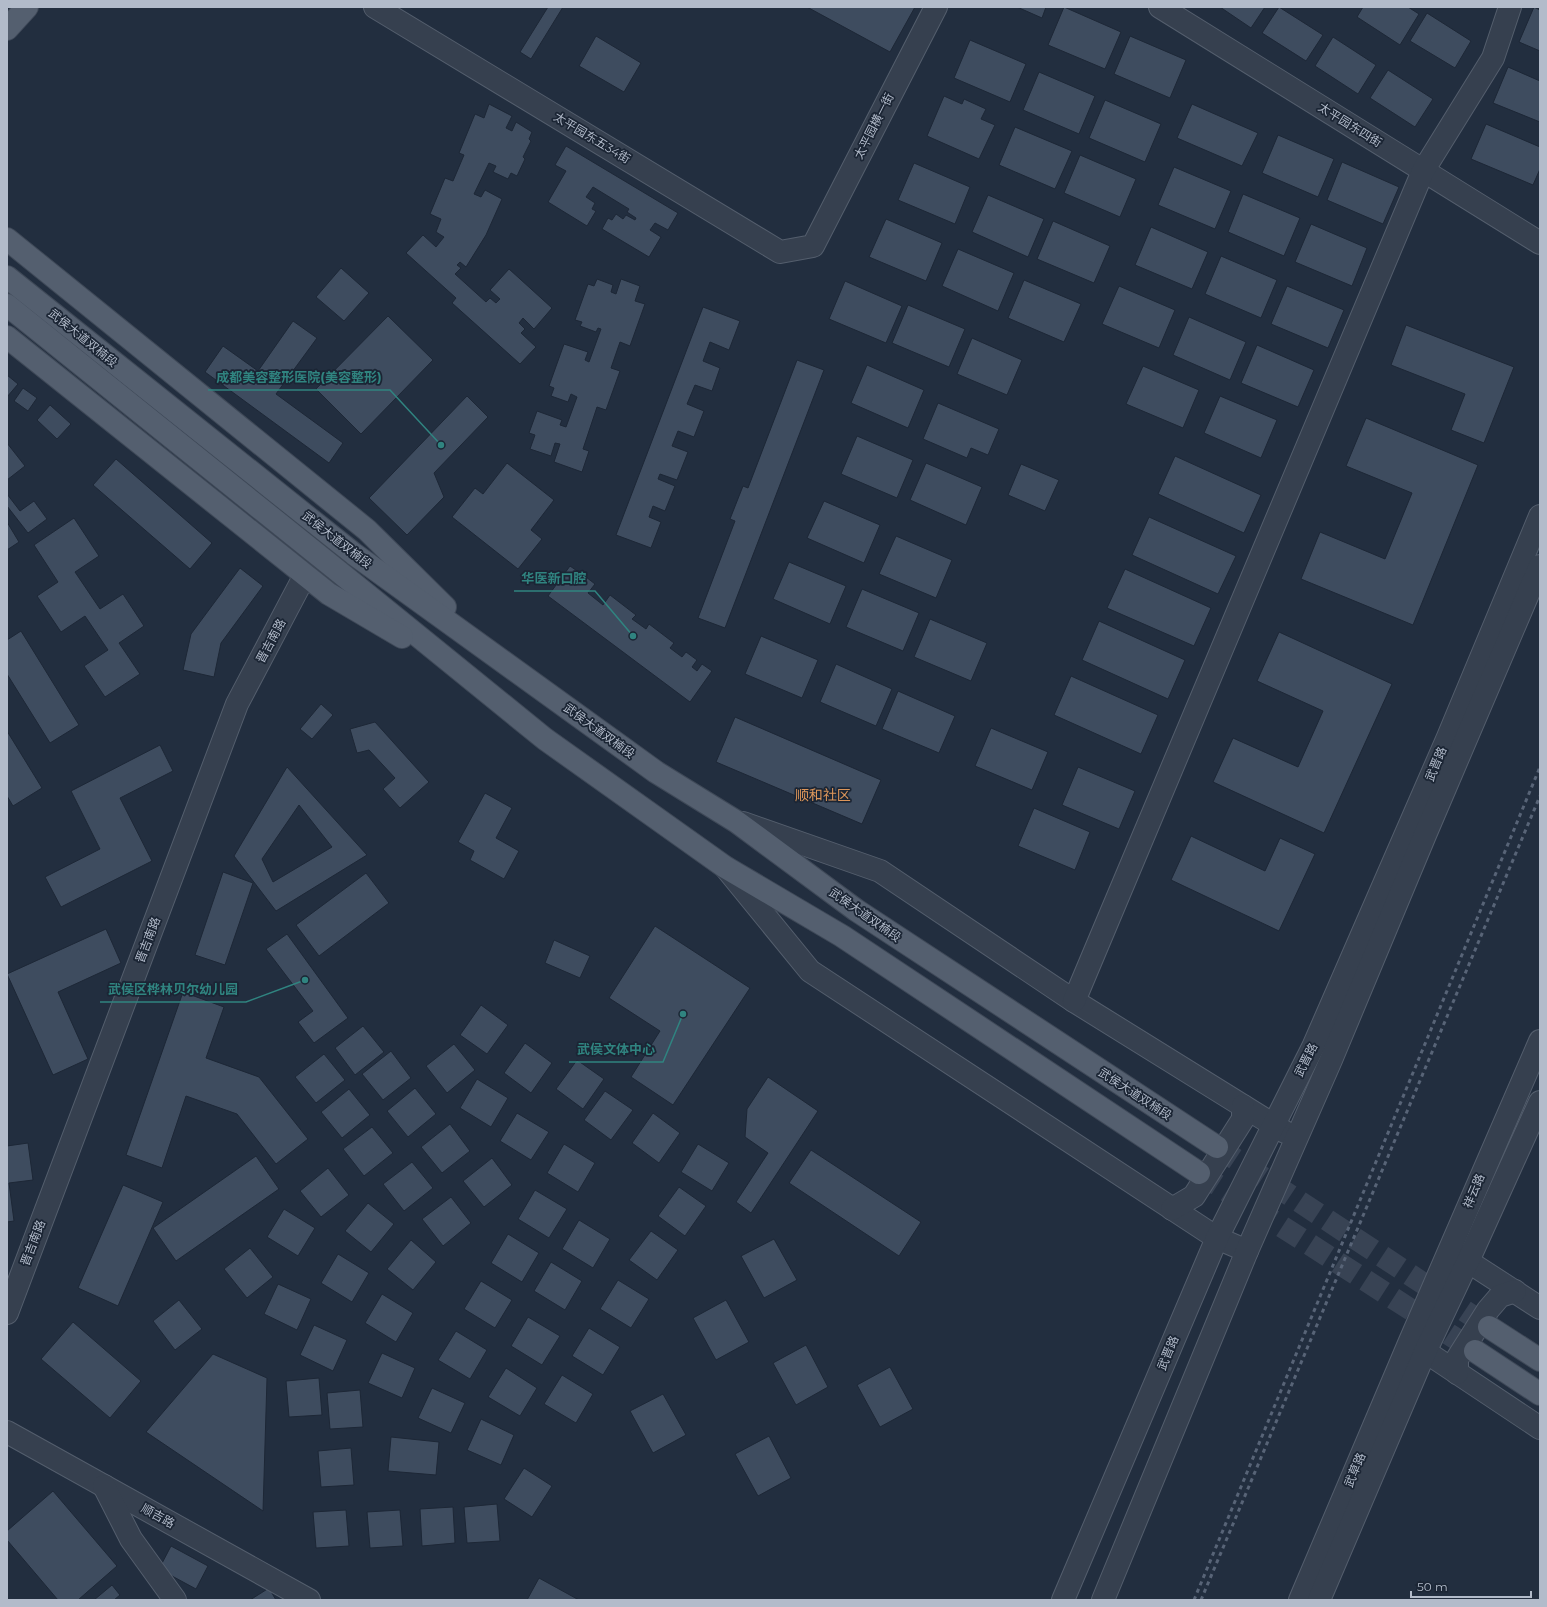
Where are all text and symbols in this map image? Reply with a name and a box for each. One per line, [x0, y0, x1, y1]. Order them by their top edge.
street label: 太平园横一街 [851, 90, 897, 161]
street label: 太平园东四街 [1316, 99, 1385, 150]
street label: 太平园东五34街 [551, 109, 633, 166]
street label: 武侯大道双楠段 [46, 305, 121, 370]
callout: 成都美容整形医院(美容整形) [208, 365, 390, 390]
text: 成都美容整形医院(美容整形) [216, 369, 382, 385]
street label: 武侯大道双楠段 [300, 508, 375, 571]
callout: 华医新口腔 [514, 566, 595, 591]
text: 华医新口腔 [521, 570, 587, 586]
street label: 晋吉南路 [253, 616, 288, 665]
street label: 武侯大道双楠段 [561, 700, 638, 761]
street label: 武晋路 [1422, 744, 1449, 783]
district label: 顺和社区 [795, 786, 851, 804]
street label: 武侯大道双楠段 [827, 884, 904, 945]
street label: 晋吉南路 [132, 915, 163, 965]
callout: 武侯区桦林贝尔幼儿园 [100, 977, 246, 1002]
text: 武侯区桦林贝尔幼儿园 [108, 981, 238, 997]
callout: 武侯文体中心 [569, 1037, 663, 1062]
street label: 武晋路 [1291, 1040, 1320, 1079]
text: 武侯文体中心 [577, 1041, 655, 1057]
street label: 武侯大道双楠段 [1096, 1064, 1175, 1123]
street label: 祥云路 [1460, 1171, 1487, 1210]
street label: 晋吉南路 [17, 1218, 48, 1268]
street label: 武晋路 [1154, 1333, 1181, 1372]
street label: 武草路 [1341, 1450, 1368, 1489]
street label: 顺吉路 [139, 1500, 178, 1531]
scale bar [1411, 1573, 1531, 1599]
text: 50 m [1417, 1579, 1448, 1594]

